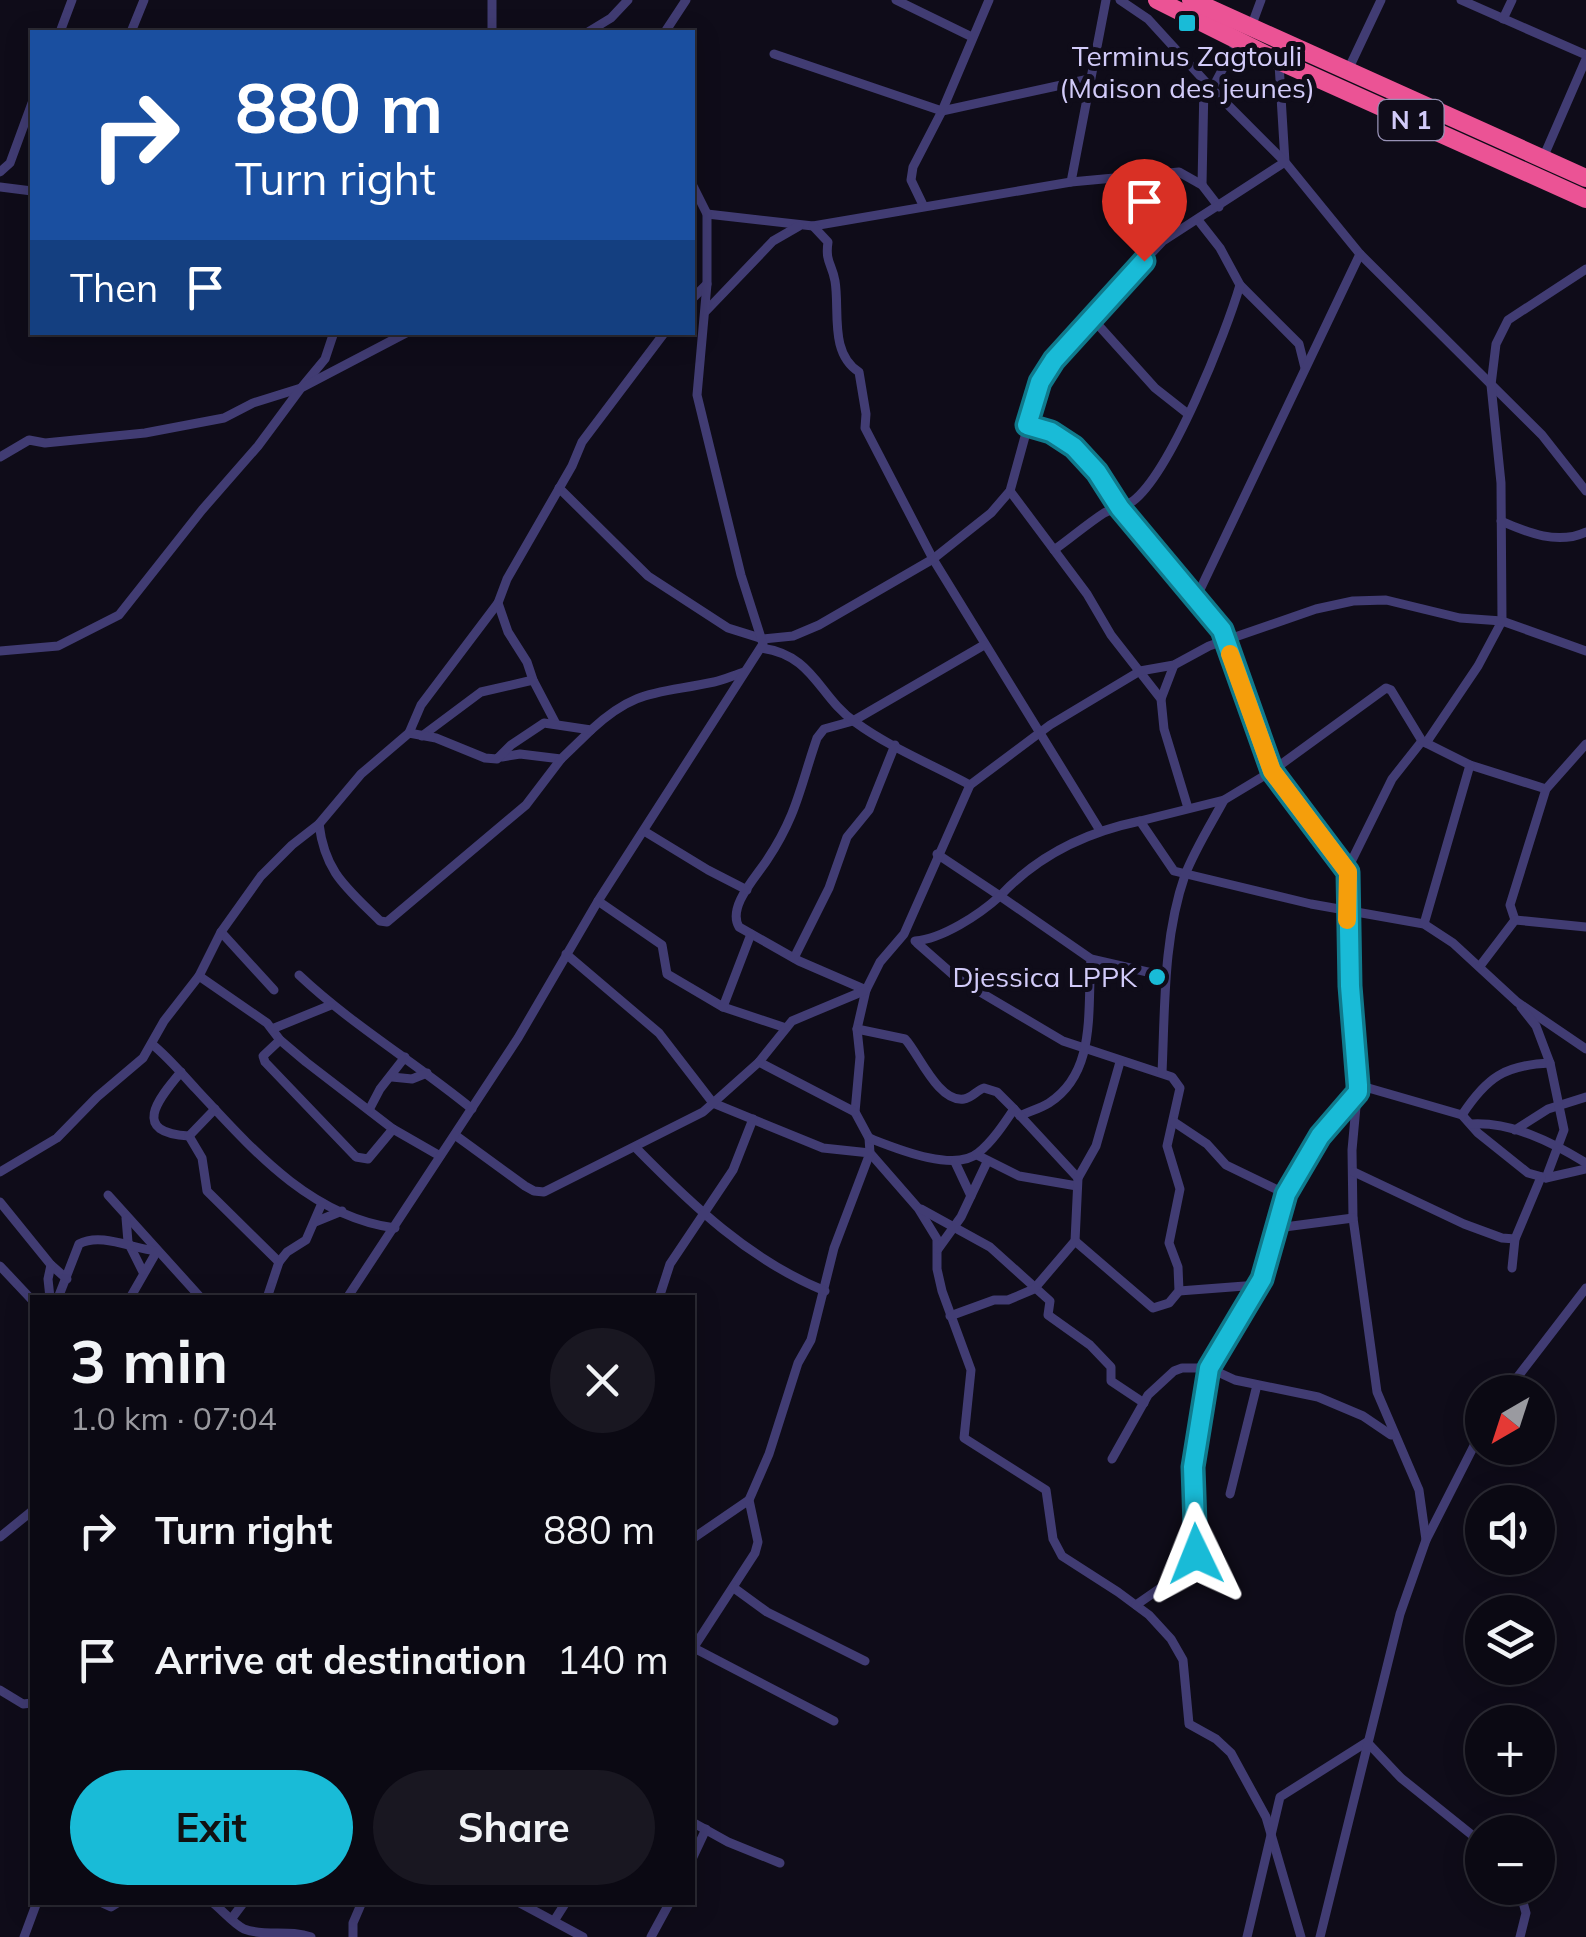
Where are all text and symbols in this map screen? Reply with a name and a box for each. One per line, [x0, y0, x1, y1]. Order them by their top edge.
marker: Terminus Zagtouli (Maison des jeunes) [1176, 12, 1198, 34]
place label: Terminus Zagtouli (Maison des jeunes) [1059, 38, 1315, 105]
text: 880 m [235, 63, 443, 151]
icon: right [70, 70, 200, 200]
road number: N 1 [1378, 100, 1444, 140]
text: Turn right [235, 150, 436, 206]
pin [1102, 159, 1187, 262]
icon: arrive [1117, 174, 1172, 229]
icon: arrive [178, 260, 233, 315]
text: Then [70, 264, 158, 312]
place label: Djessica LPPK [952, 959, 1138, 994]
marker: Djessica LPPK [1146, 966, 1168, 988]
text: 3 min [70, 1323, 228, 1398]
button: close [550, 1328, 655, 1433]
north arrow [1465, 1375, 1555, 1465]
map controls [1465, 1375, 1555, 1905]
text: 1.0 km · 07:04 [70, 1398, 277, 1438]
button: sound [1465, 1485, 1555, 1575]
position arrow [1144, 1502, 1248, 1606]
icon: right [70, 1503, 125, 1558]
text: Turn right [155, 1506, 332, 1554]
text: 880 m [543, 1506, 655, 1554]
button: layers [1465, 1595, 1555, 1685]
icon: arrive [70, 1633, 125, 1688]
text: Arrive at destination [155, 1636, 527, 1684]
text: 140 m [557, 1636, 669, 1684]
button: + [1465, 1705, 1555, 1795]
button: Exit [70, 1770, 353, 1885]
button: Share [373, 1770, 655, 1885]
button: − [1465, 1815, 1555, 1905]

